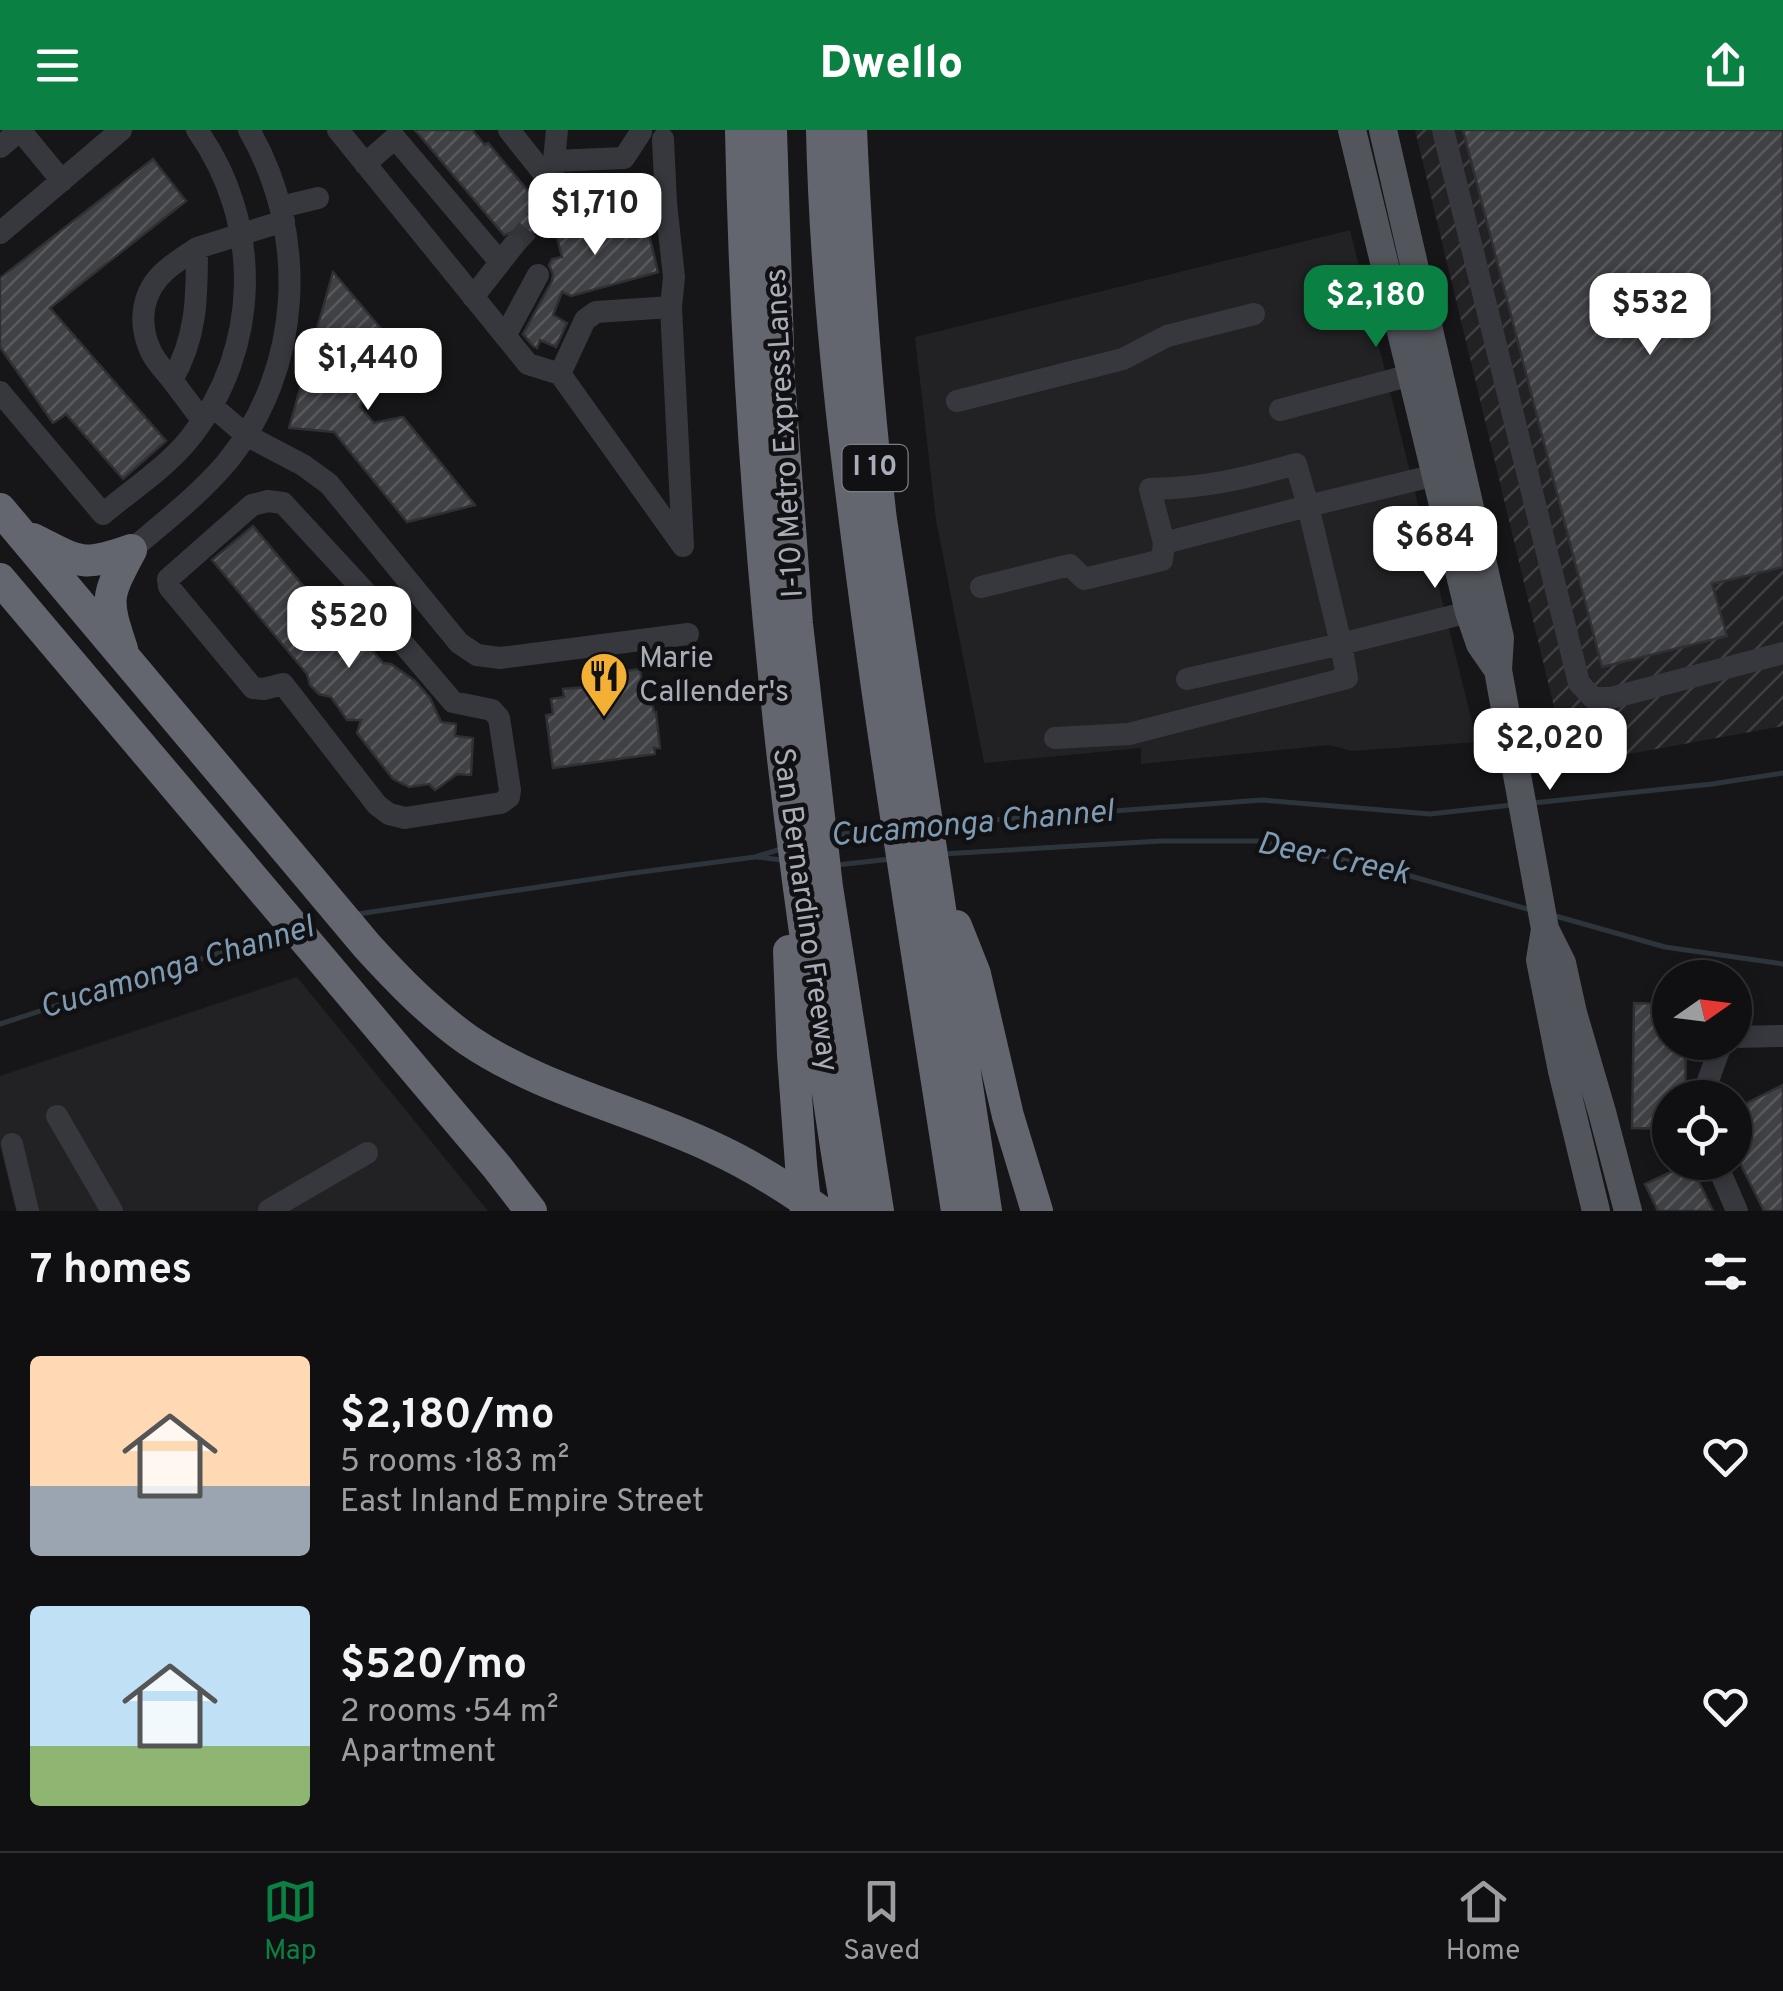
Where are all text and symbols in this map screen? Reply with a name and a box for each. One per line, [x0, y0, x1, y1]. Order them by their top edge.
text: Dwello [820, 37, 963, 94]
icon: menu [30, 38, 85, 93]
icon: share [1698, 38, 1753, 93]
pin: $1,710 [514, 173, 676, 258]
text: $1,710 [550, 185, 640, 225]
pin: $2,180 [1295, 265, 1457, 350]
street label: I-10 Metro ExpressLanes [759, 267, 813, 599]
pin: $532 [1591, 273, 1709, 358]
text: $2,180 [1326, 277, 1426, 317]
text: $532 [1612, 285, 1688, 325]
pin: $1,440 [287, 328, 449, 413]
text: $1,440 [317, 340, 419, 380]
road number: I 10 [842, 445, 908, 491]
pin: $684 [1376, 506, 1494, 591]
text: $684 [1395, 518, 1475, 558]
pin: $520 [290, 586, 408, 671]
text: $520 [309, 598, 389, 638]
place label: Marie Callender's [639, 641, 789, 712]
restaurant icon: Marie Callender's [578, 650, 630, 718]
pin: $2,020 [1469, 708, 1631, 793]
text: $2,020 [1496, 720, 1604, 760]
street label: San Bernardino Freeway [763, 746, 845, 1074]
water label: Cucamonga Channel [829, 793, 1117, 857]
water label: Deer Creek [1253, 824, 1414, 896]
water label: Cucamonga Channel [35, 908, 320, 1030]
north arrow [1652, 960, 1752, 1060]
map controls [1652, 960, 1752, 1180]
button: locate [1652, 1080, 1752, 1180]
icon: filters [1698, 1244, 1753, 1299]
text: 7 homes [30, 1245, 192, 1298]
text: $2,180/mo [340, 1390, 555, 1443]
icon: home [110, 1396, 230, 1516]
icon: heart [1698, 1429, 1753, 1484]
text: 5 rooms · 183 m² [340, 1443, 569, 1483]
text: East Inland Empire Street [340, 1483, 704, 1523]
text: $520/mo [340, 1640, 527, 1693]
icon: home [110, 1646, 230, 1766]
icon: heart [1698, 1679, 1753, 1734]
text: 2 rooms · 54 m² [340, 1693, 559, 1733]
text: Apartment [340, 1733, 496, 1773]
tab: Map [263, 1874, 318, 1970]
tab: Saved [843, 1874, 920, 1970]
tab: Home [1446, 1874, 1520, 1970]

